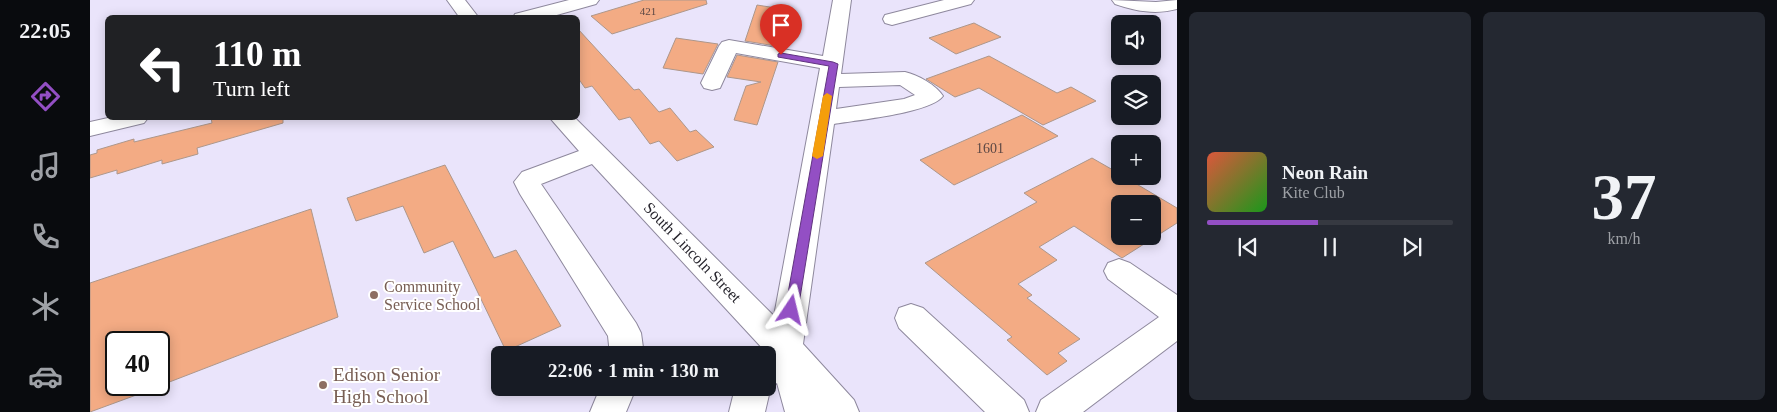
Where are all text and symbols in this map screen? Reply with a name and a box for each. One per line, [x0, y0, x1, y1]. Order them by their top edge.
pin [760, 4, 802, 55]
house number: 421 [640, 5, 656, 17]
icon: arrive [767, 11, 795, 39]
map controls [1111, 15, 1161, 245]
button: sound [1111, 15, 1161, 65]
text: 22:05 [19, 18, 71, 43]
icon: left [130, 35, 195, 100]
text: 110 m [213, 35, 301, 74]
button: layers [1111, 75, 1161, 125]
text: Turn left [213, 76, 290, 101]
icon: directions [28, 79, 63, 114]
button: + [1111, 135, 1161, 185]
house number: 1601 [976, 141, 1004, 156]
icon: music [28, 149, 63, 184]
text: 37 [1592, 161, 1657, 233]
text: Neon Rain [1282, 162, 1368, 183]
text: Kite Club [1282, 184, 1345, 201]
button: − [1111, 195, 1161, 245]
street label: South Lincoln Street [641, 199, 745, 306]
icon: phone [28, 219, 63, 254]
text: km/h [1608, 230, 1640, 247]
icon: previous [1234, 233, 1262, 261]
icon: pause [1316, 233, 1344, 261]
icon: next [1398, 233, 1426, 261]
place label: Community Service School [384, 278, 481, 313]
position arrow [764, 283, 816, 335]
icon: climate [28, 289, 63, 324]
marker: Community Service School [368, 289, 380, 301]
speed limit sign: 40 [105, 331, 170, 396]
icon: car [28, 359, 63, 394]
text: 22:06 · 1 min · 130 m [548, 360, 719, 381]
place label: Edison Senior High School [333, 364, 441, 407]
marker: Edison Senior High School [317, 379, 329, 391]

